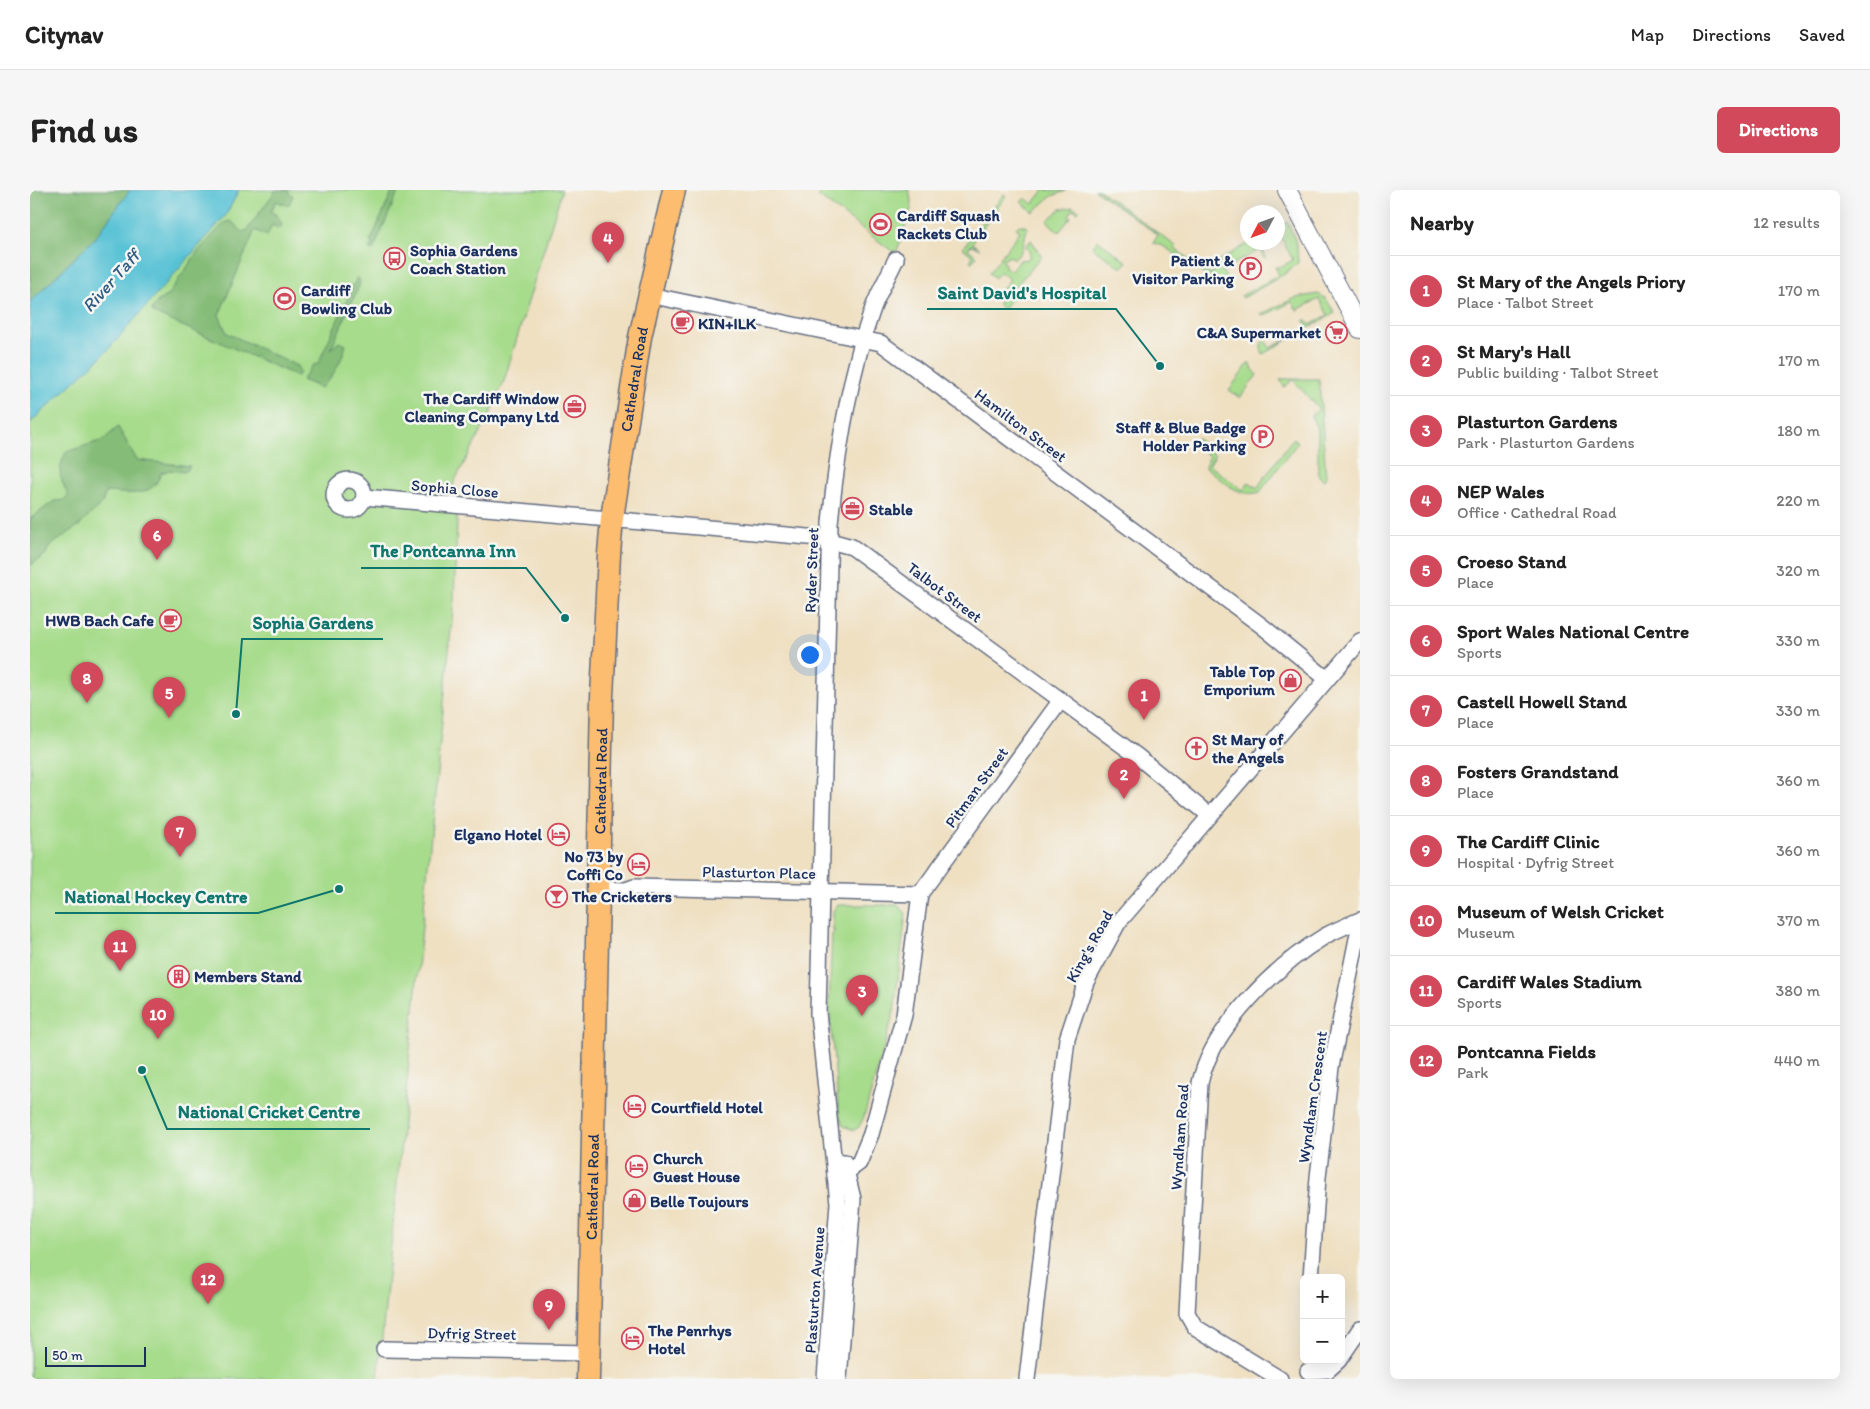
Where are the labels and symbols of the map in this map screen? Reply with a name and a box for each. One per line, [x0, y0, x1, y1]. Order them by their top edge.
north arrow [1240, 205, 1285, 250]
place label: Cardiff Squash Rackets Club [897, 206, 1000, 243]
sports icon: Cardiff Squash Rackets Club [869, 212, 893, 236]
pin: 4 [592, 222, 624, 263]
place label: Sophia Gardens Coach Station [410, 241, 518, 278]
water label: River Taff [77, 243, 146, 317]
bus stop icon: Sophia Gardens Coach Station [382, 247, 406, 271]
place label: Patient & Visitor Parking [1132, 251, 1235, 289]
parking icon: Patient & Visitor Parking [1238, 257, 1262, 281]
callout: Saint David's Hospital [927, 276, 1116, 309]
place label: Cardiff Bowling Club [301, 281, 392, 319]
text: Saint David's Hospital [937, 282, 1107, 304]
sports icon: Cardiff Bowling Club [273, 287, 297, 311]
cafe icon: KIN+ILK [670, 311, 694, 335]
place label: KIN+ILK [698, 314, 757, 333]
supermarket icon: C&A Supermarket [1325, 320, 1349, 344]
place label: C&A Supermarket [1197, 323, 1321, 343]
street label: Cathedral Road [616, 324, 652, 433]
street label: Hamilton Street [971, 384, 1071, 466]
place label: The Cardiff Window Cleaning Company Ltd [404, 389, 559, 427]
office icon: The Cardiff Window Cleaning Company Ltd [563, 395, 587, 419]
place label: Staff & Blue Badge Holder Parking [1116, 418, 1247, 456]
parking icon: Staff & Blue Badge Holder Parking [1250, 424, 1274, 448]
street label: Sophia Close [411, 475, 499, 502]
office icon: Stable [841, 497, 865, 521]
place label: Stable [869, 500, 913, 519]
pin: 6 [141, 519, 173, 560]
street label: Ryder Street [801, 527, 822, 613]
callout: The Pontcanna Inn [361, 535, 526, 568]
text: The Pontcanna Inn [369, 540, 516, 562]
street label: Talbot Street [904, 558, 986, 627]
callout: Sophia Gardens [242, 606, 383, 639]
cafe icon: HWB Bach Cafe [158, 608, 182, 632]
place label: HWB Bach Cafe [45, 611, 154, 630]
text: Sophia Gardens [252, 612, 374, 634]
your location [797, 642, 823, 668]
pin: 8 [71, 662, 103, 703]
place label: Table Top Emporium [1204, 662, 1276, 700]
shop icon: Table Top Emporium [1279, 668, 1303, 692]
pin: 5 [153, 677, 185, 718]
pin: 1 [1128, 679, 1160, 720]
street label: Cathedral Road [590, 728, 611, 834]
place label: St Mary of the Angels [1212, 730, 1284, 768]
church icon: St Mary of the Angels [1184, 736, 1208, 760]
street label: Pitman Street [941, 743, 1012, 831]
pin: 2 [1108, 758, 1140, 799]
pin: 7 [164, 816, 196, 857]
hotel icon: Elgano Hotel [546, 822, 570, 846]
place label: Elgano Hotel [454, 825, 542, 845]
place label: No 73 by Coffi Co [564, 847, 623, 884]
hotel icon: No 73 by Coffi Co [627, 853, 651, 877]
street label: Plasturton Place [702, 862, 816, 883]
callout: National Hockey Centre [55, 880, 258, 913]
bar icon: The Cricketers [544, 884, 568, 908]
text: National Hockey Centre [64, 886, 248, 908]
place label: The Cricketers [571, 887, 672, 906]
street label: King's Road [1062, 907, 1117, 986]
pin: 11 [104, 930, 136, 971]
building icon: Members Stand [166, 964, 190, 988]
place label: Members Stand [194, 967, 302, 986]
pin: 3 [846, 975, 878, 1016]
pin: 10 [142, 998, 174, 1039]
street label: Wyndham Crescent [1294, 1030, 1331, 1164]
street label: Wyndham Road [1166, 1083, 1193, 1191]
hotel icon: Courtfield Hotel [623, 1095, 647, 1119]
callout: National Cricket Centre [167, 1096, 370, 1129]
place label: Courtfield Hotel [651, 1098, 763, 1117]
text: National Cricket Centre [178, 1101, 361, 1123]
street label: Cathedral Road [582, 1133, 603, 1240]
place label: Church Guest House [653, 1149, 740, 1186]
hotel icon: Church Guest House [625, 1155, 649, 1179]
shop icon: Belle Toujours [622, 1189, 646, 1213]
place label: Belle Toujours [650, 1192, 749, 1212]
street label: Plasturton Avenue [801, 1226, 828, 1354]
pin: 12 [192, 1263, 224, 1304]
pin: 9 [533, 1289, 565, 1330]
place label: The Penrhys Hotel [647, 1321, 732, 1358]
street label: Dyfrig Street [427, 1323, 517, 1344]
hotel icon: The Penrhys Hotel [620, 1327, 644, 1351]
scale bar [45, 1344, 146, 1367]

